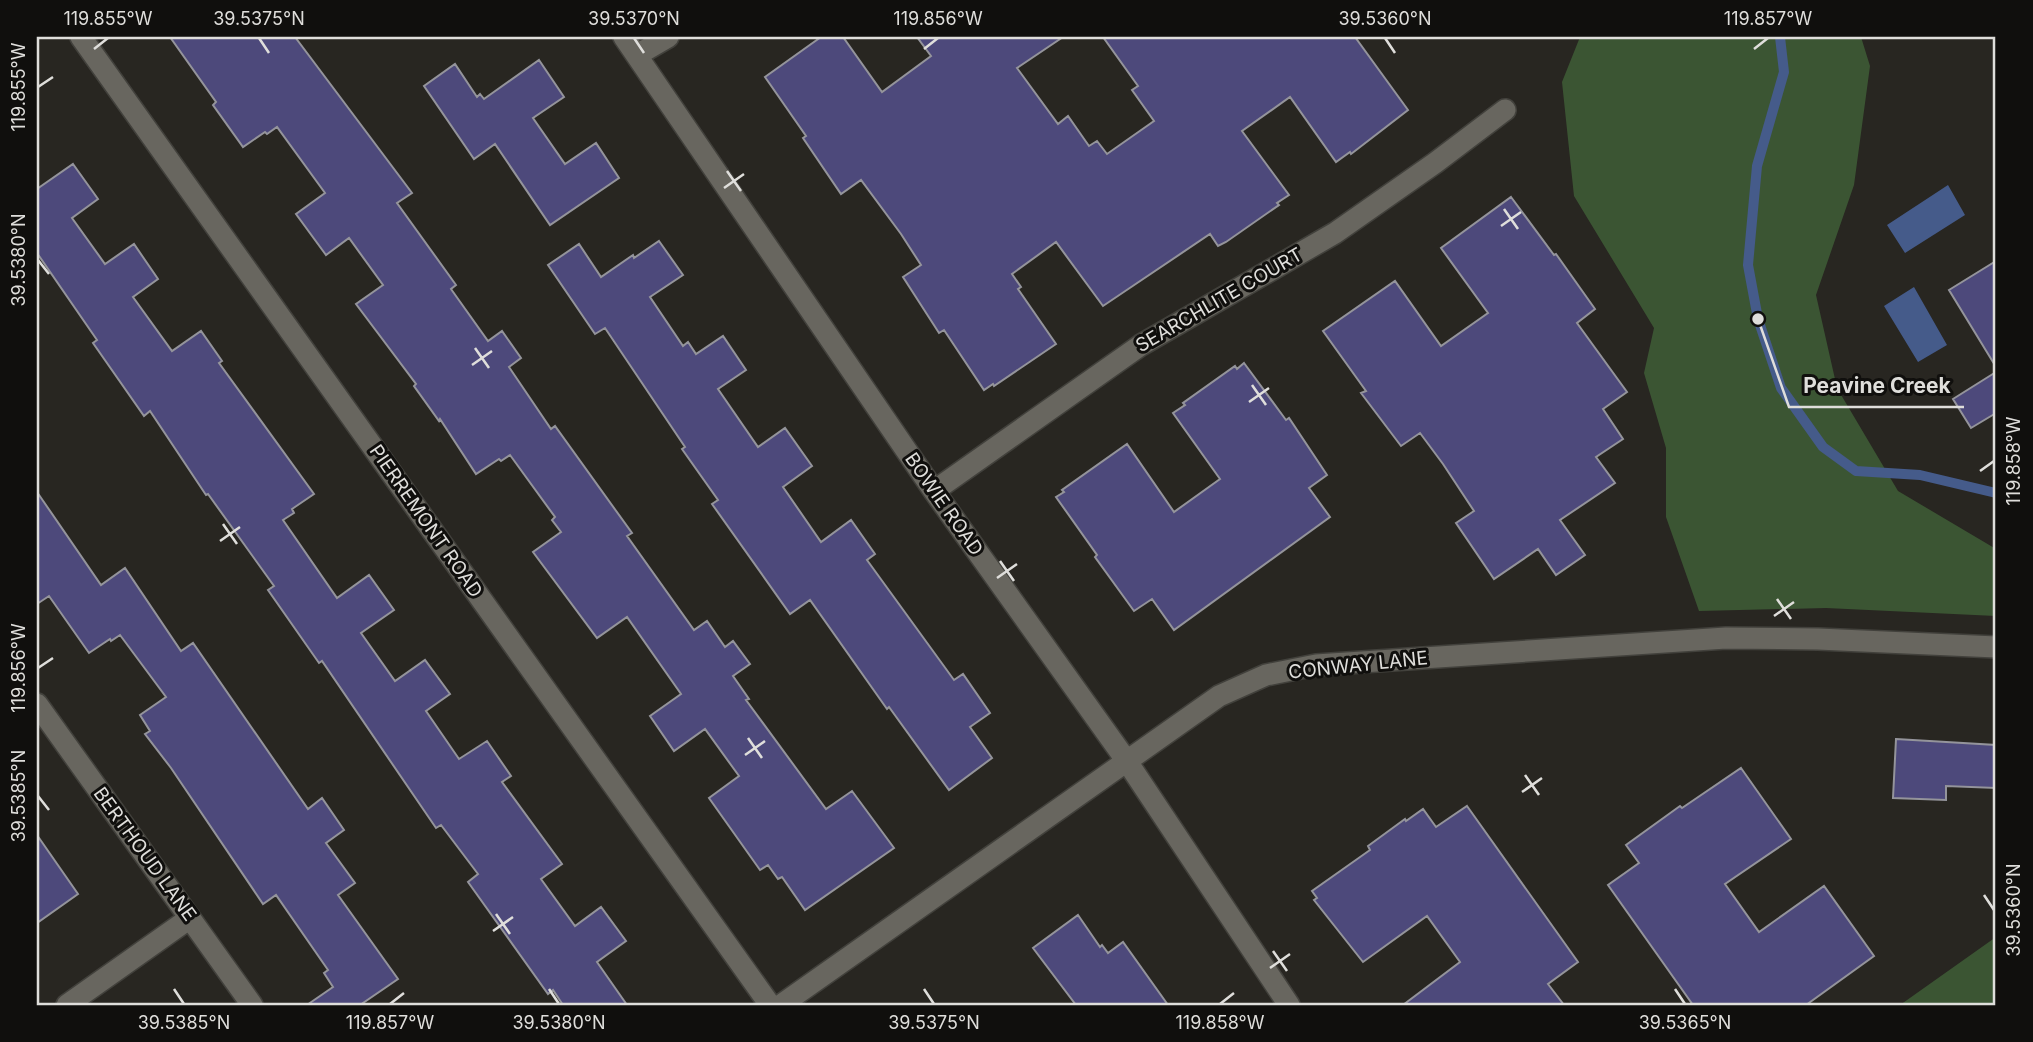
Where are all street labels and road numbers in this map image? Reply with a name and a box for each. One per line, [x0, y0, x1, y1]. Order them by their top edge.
street label: SEARCHLITE COURT [1131, 243, 1307, 357]
street label: PIERREMONT ROAD [365, 440, 487, 602]
street label: BOWIE ROAD [900, 448, 988, 560]
street label: CONWAY LANE [1287, 646, 1429, 684]
street label: BERTHOUD LANE [89, 783, 201, 925]

